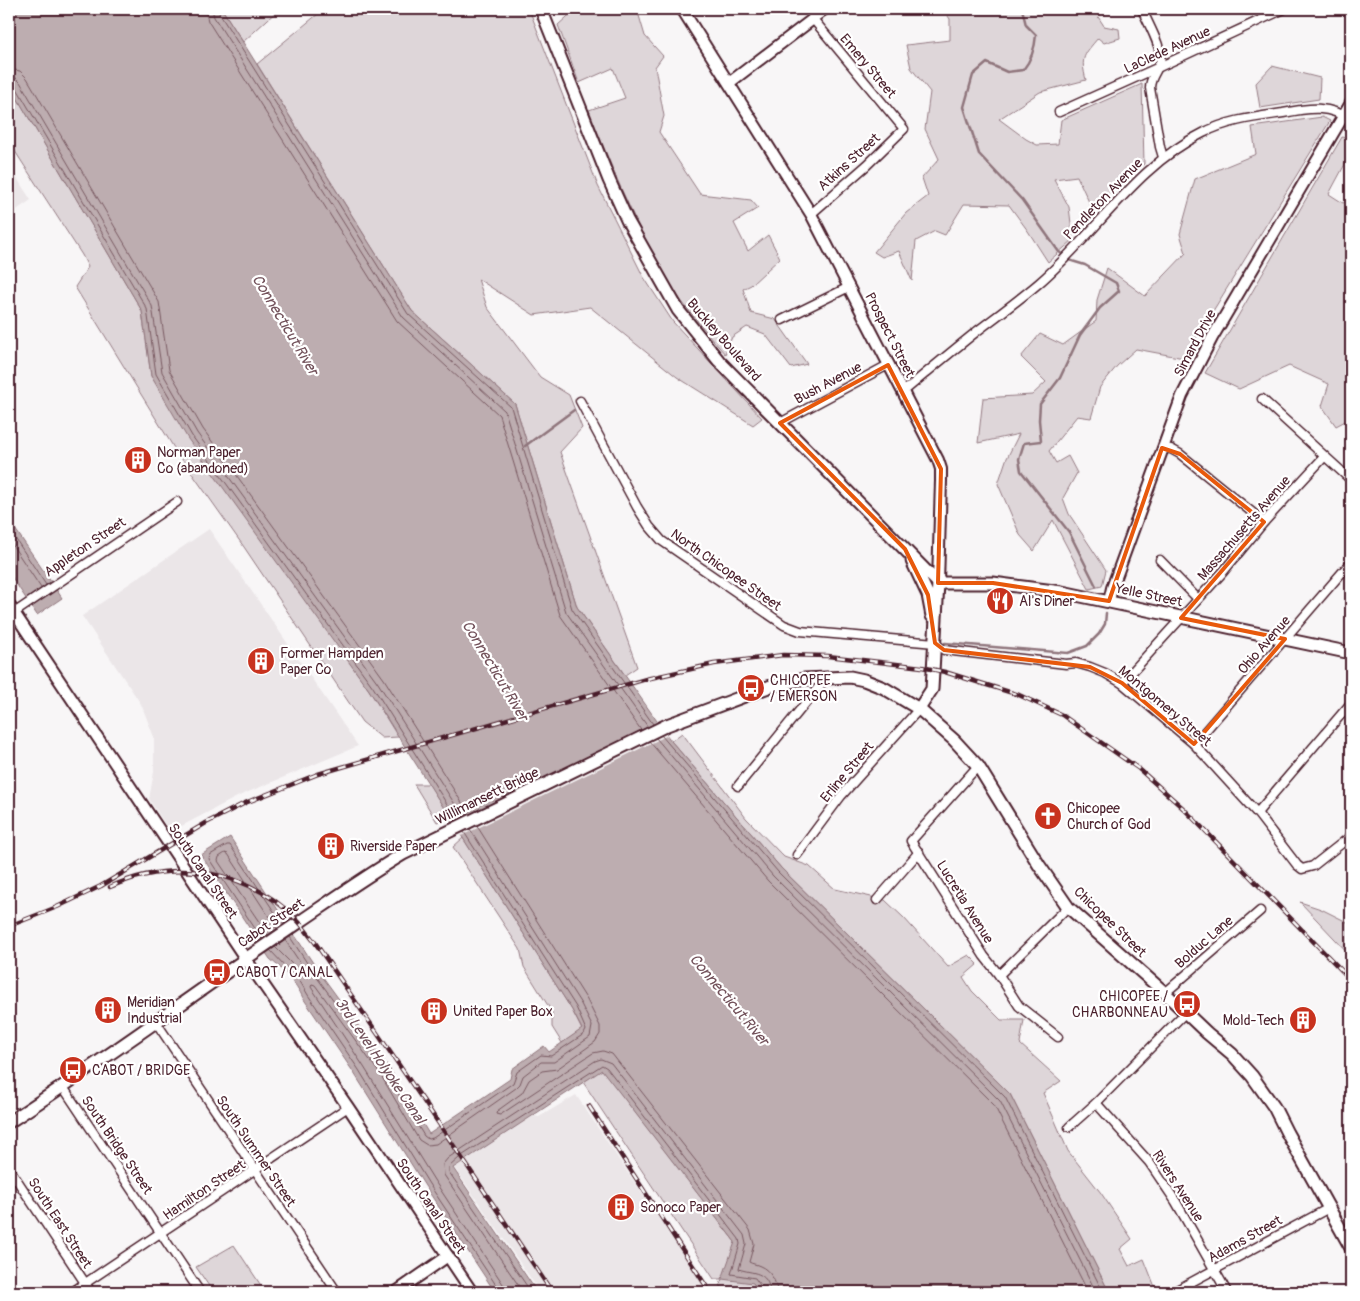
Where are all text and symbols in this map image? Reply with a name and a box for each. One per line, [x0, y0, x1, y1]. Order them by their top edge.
street label: LaClede Avenue [1121, 23, 1213, 77]
street label: Emery Street [836, 30, 900, 102]
street label: Atkins Street [814, 129, 884, 194]
street label: Pendleton Avenue [1060, 155, 1146, 243]
water label: Connecticut River [248, 271, 323, 380]
street label: Prospect Street [861, 290, 919, 381]
street label: Buckley Boulevard [683, 295, 765, 385]
street label: Simard Drive [1170, 306, 1220, 380]
street label: Bush Avenue [791, 358, 865, 408]
place label: Norman Paper Co (abandoned) [157, 444, 249, 477]
building icon: Norman Paper Co (abandoned) [123, 445, 153, 475]
street label: Massachusetts Avenue [1194, 472, 1294, 584]
street label: Appleton Street [41, 513, 129, 580]
street label: North Chicopee Street [667, 525, 785, 615]
street label: Yelle Street [1113, 579, 1184, 610]
restaurant icon: Al's Diner [985, 586, 1015, 616]
place label: Al's Diner [1019, 593, 1074, 610]
street label: Ohio Avenue [1234, 612, 1294, 678]
water label: Connecticut River [458, 617, 533, 726]
place label: Former Hampden Paper Co [280, 645, 384, 678]
building icon: Former Hampden Paper Co [246, 646, 276, 676]
street label: Montgomery Street [1115, 662, 1215, 750]
place label: CHICOPEE / EMERSON [770, 672, 837, 705]
bus stop icon: CHICOPEE / EMERSON [736, 673, 766, 703]
street label: Erline Street [817, 738, 877, 806]
street label: Willimansett Bridge [432, 764, 542, 828]
place label: Chicopee Church of God [1067, 800, 1151, 833]
church icon: Chicopee Church of God [1033, 801, 1063, 831]
street label: South Canal Street [165, 820, 241, 922]
building icon: Riverside Paper [316, 831, 346, 861]
place label: Riverside Paper [350, 838, 437, 855]
street label: Lucretia Avenue [933, 857, 997, 947]
street label: Chicopee Street [1070, 883, 1150, 961]
street label: Cabot Street [235, 894, 308, 951]
street label: Bolduc Lane [1171, 912, 1237, 972]
water label: Connecticut River [685, 950, 774, 1051]
bus stop icon: CABOT / CANAL [202, 957, 232, 987]
place label: CABOT / CANAL [236, 964, 333, 981]
place label: CHICOPEE / CHARBONNEAU [1072, 988, 1168, 1021]
bus stop icon: CHICOPEE / CHARBONNEAU [1172, 989, 1202, 1019]
place label: Meridian Industrial [127, 994, 182, 1027]
water label: 3rd Level Holyoke Canal [331, 994, 430, 1129]
building icon: Meridian Industrial [93, 995, 123, 1025]
building icon: United Paper Box [419, 996, 449, 1026]
place label: United Paper Box [453, 1003, 553, 1020]
building icon: Mold-Tech [1288, 1005, 1318, 1035]
place label: Mold-Tech [1223, 1012, 1284, 1029]
bus stop icon: CABOT / BRIDGE [58, 1055, 88, 1085]
place label: CABOT / BRIDGE [92, 1062, 190, 1079]
street label: South Summer Street [212, 1092, 300, 1210]
street label: South Bridge Street [78, 1093, 156, 1198]
street label: Rivers Avenue [1149, 1147, 1207, 1225]
street label: South Canal Street [393, 1155, 469, 1257]
street label: Hamilton Street [160, 1156, 249, 1224]
street label: South East Street [24, 1174, 96, 1272]
building icon: Sonoco Paper [606, 1192, 636, 1222]
place label: Sonoco Paper [640, 1199, 721, 1216]
street label: Adams Street [1205, 1212, 1285, 1266]

